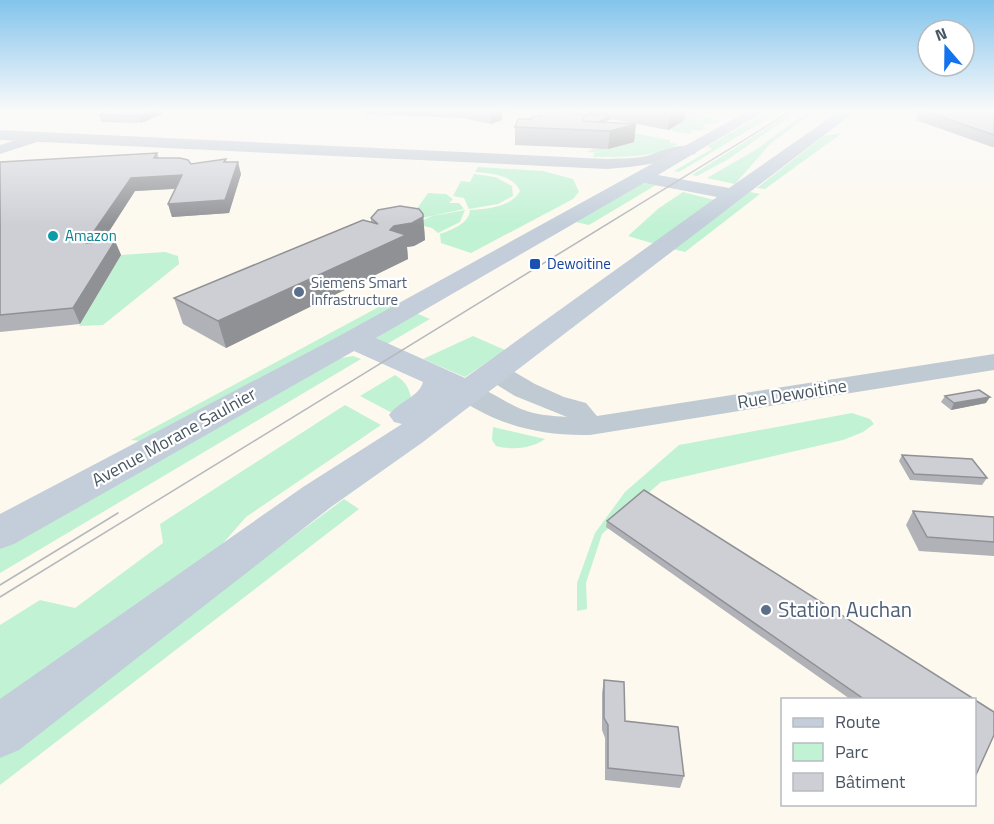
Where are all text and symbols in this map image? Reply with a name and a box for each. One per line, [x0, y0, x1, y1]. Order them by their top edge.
north arrow [916, 18, 976, 78]
text: N [932, 21, 950, 47]
place label: Amazon [65, 224, 117, 247]
marker: Amazon [46, 229, 60, 243]
place label: Dewoitine [547, 252, 611, 275]
marker: Dewoitine [528, 257, 542, 271]
place label: Siemens Smart Infrastructure [311, 271, 408, 311]
marker: Siemens Smart Infrastructure [292, 285, 306, 299]
street label: Rue Dewoitine [735, 372, 849, 415]
street label: Avenue Morane Saulnier [87, 380, 261, 493]
place label: Station Auchan [778, 593, 912, 625]
marker: Station Auchan [759, 603, 773, 617]
legend [781, 698, 976, 806]
text: Route [835, 708, 880, 735]
text: Parc [835, 738, 869, 765]
text: Bâtiment [835, 768, 906, 795]

